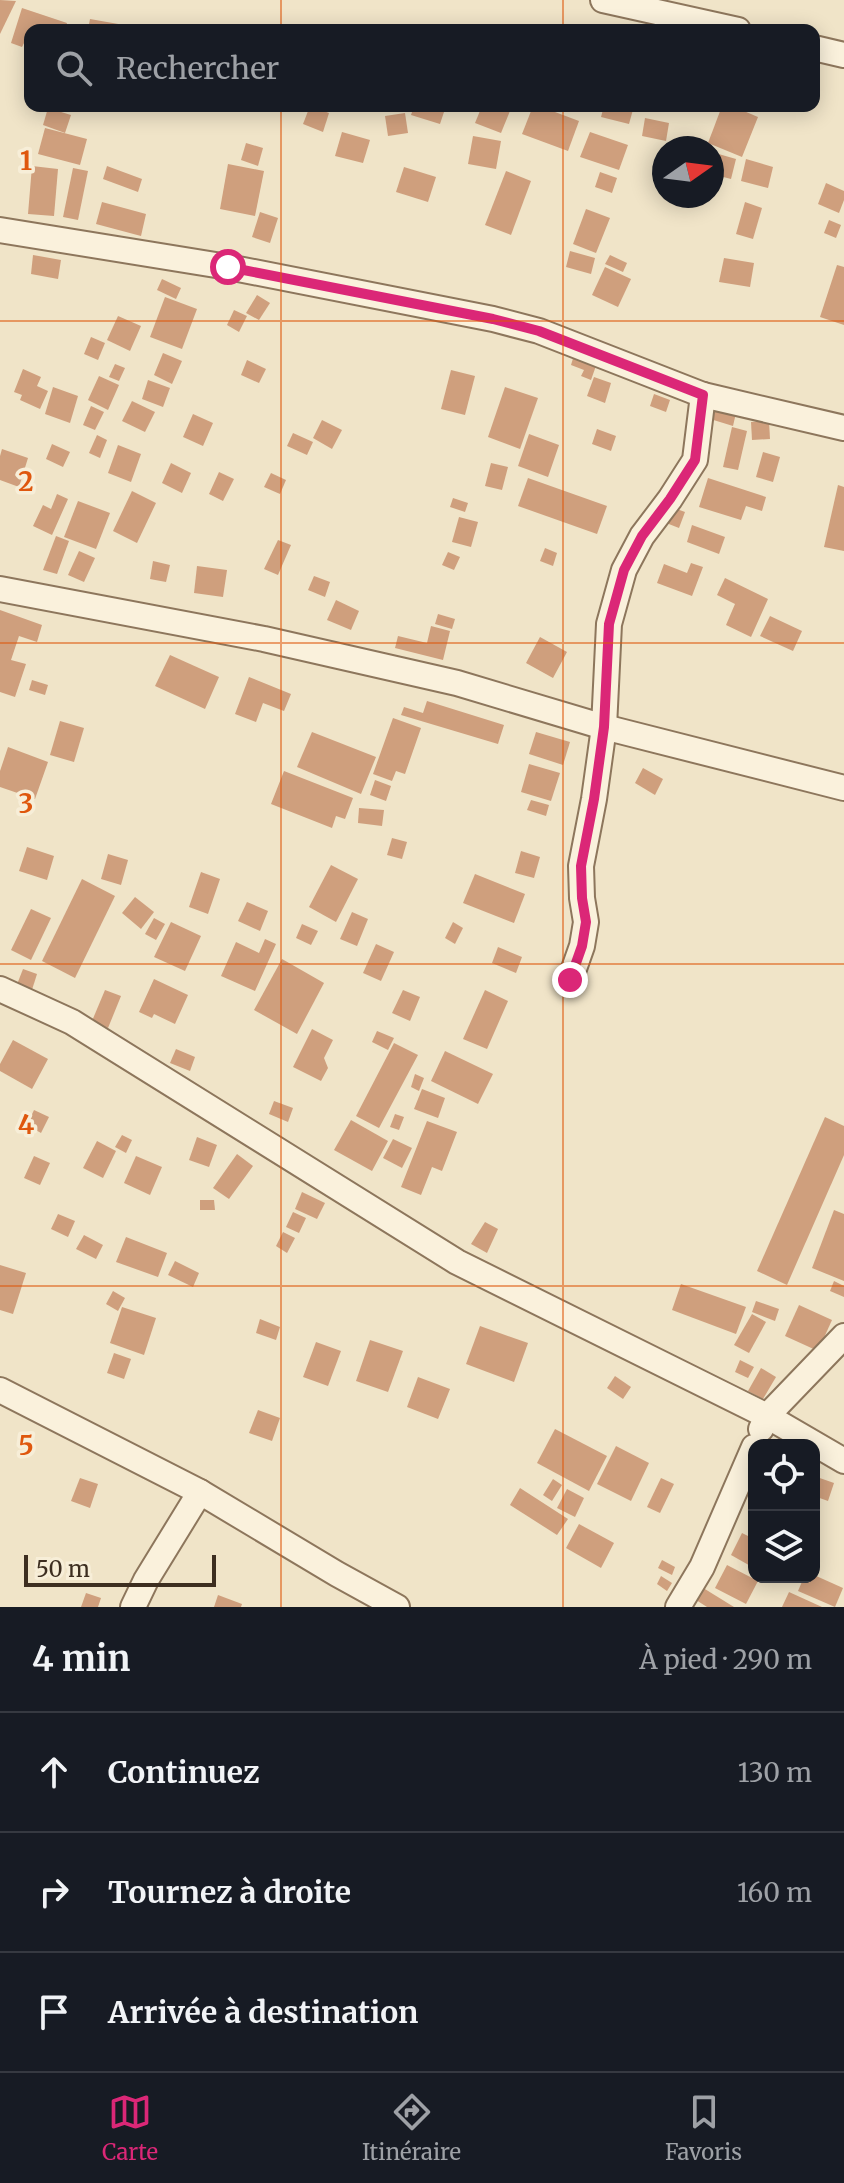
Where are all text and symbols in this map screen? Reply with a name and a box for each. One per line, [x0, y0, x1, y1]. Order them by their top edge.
search box [24, 24, 820, 112]
icon: search [52, 46, 96, 90]
text: Rechercher [116, 49, 279, 87]
north arrow [652, 136, 724, 208]
text: 1 [20, 144, 32, 177]
route start [210, 249, 246, 285]
text: 2 [18, 465, 34, 498]
text: 3 [19, 787, 33, 820]
route end [552, 962, 588, 998]
text: 4 [18, 1108, 35, 1141]
text: 5 [18, 1429, 34, 1462]
map controls [748, 1439, 820, 1583]
button: locate [748, 1439, 820, 1511]
button: layers [748, 1511, 820, 1583]
scale bar [24, 1551, 216, 1587]
text: 50 m [36, 1555, 90, 1583]
text: 4 min [32, 1638, 130, 1680]
text: À pied · 290 m [639, 1643, 812, 1676]
icon: ahead [32, 1750, 76, 1794]
text: Continuez [108, 1753, 259, 1791]
text: 130 m [738, 1756, 812, 1789]
icon: right [32, 1870, 76, 1914]
text: Tournez à droite [108, 1873, 351, 1911]
text: 160 m [737, 1876, 812, 1909]
icon: arrive [32, 1990, 76, 2034]
text: Arrivée à destination [108, 1993, 418, 2031]
tab: Carte [102, 2090, 158, 2166]
tab: Itinéraire [362, 2090, 461, 2166]
tab: Favoris [665, 2090, 742, 2166]

